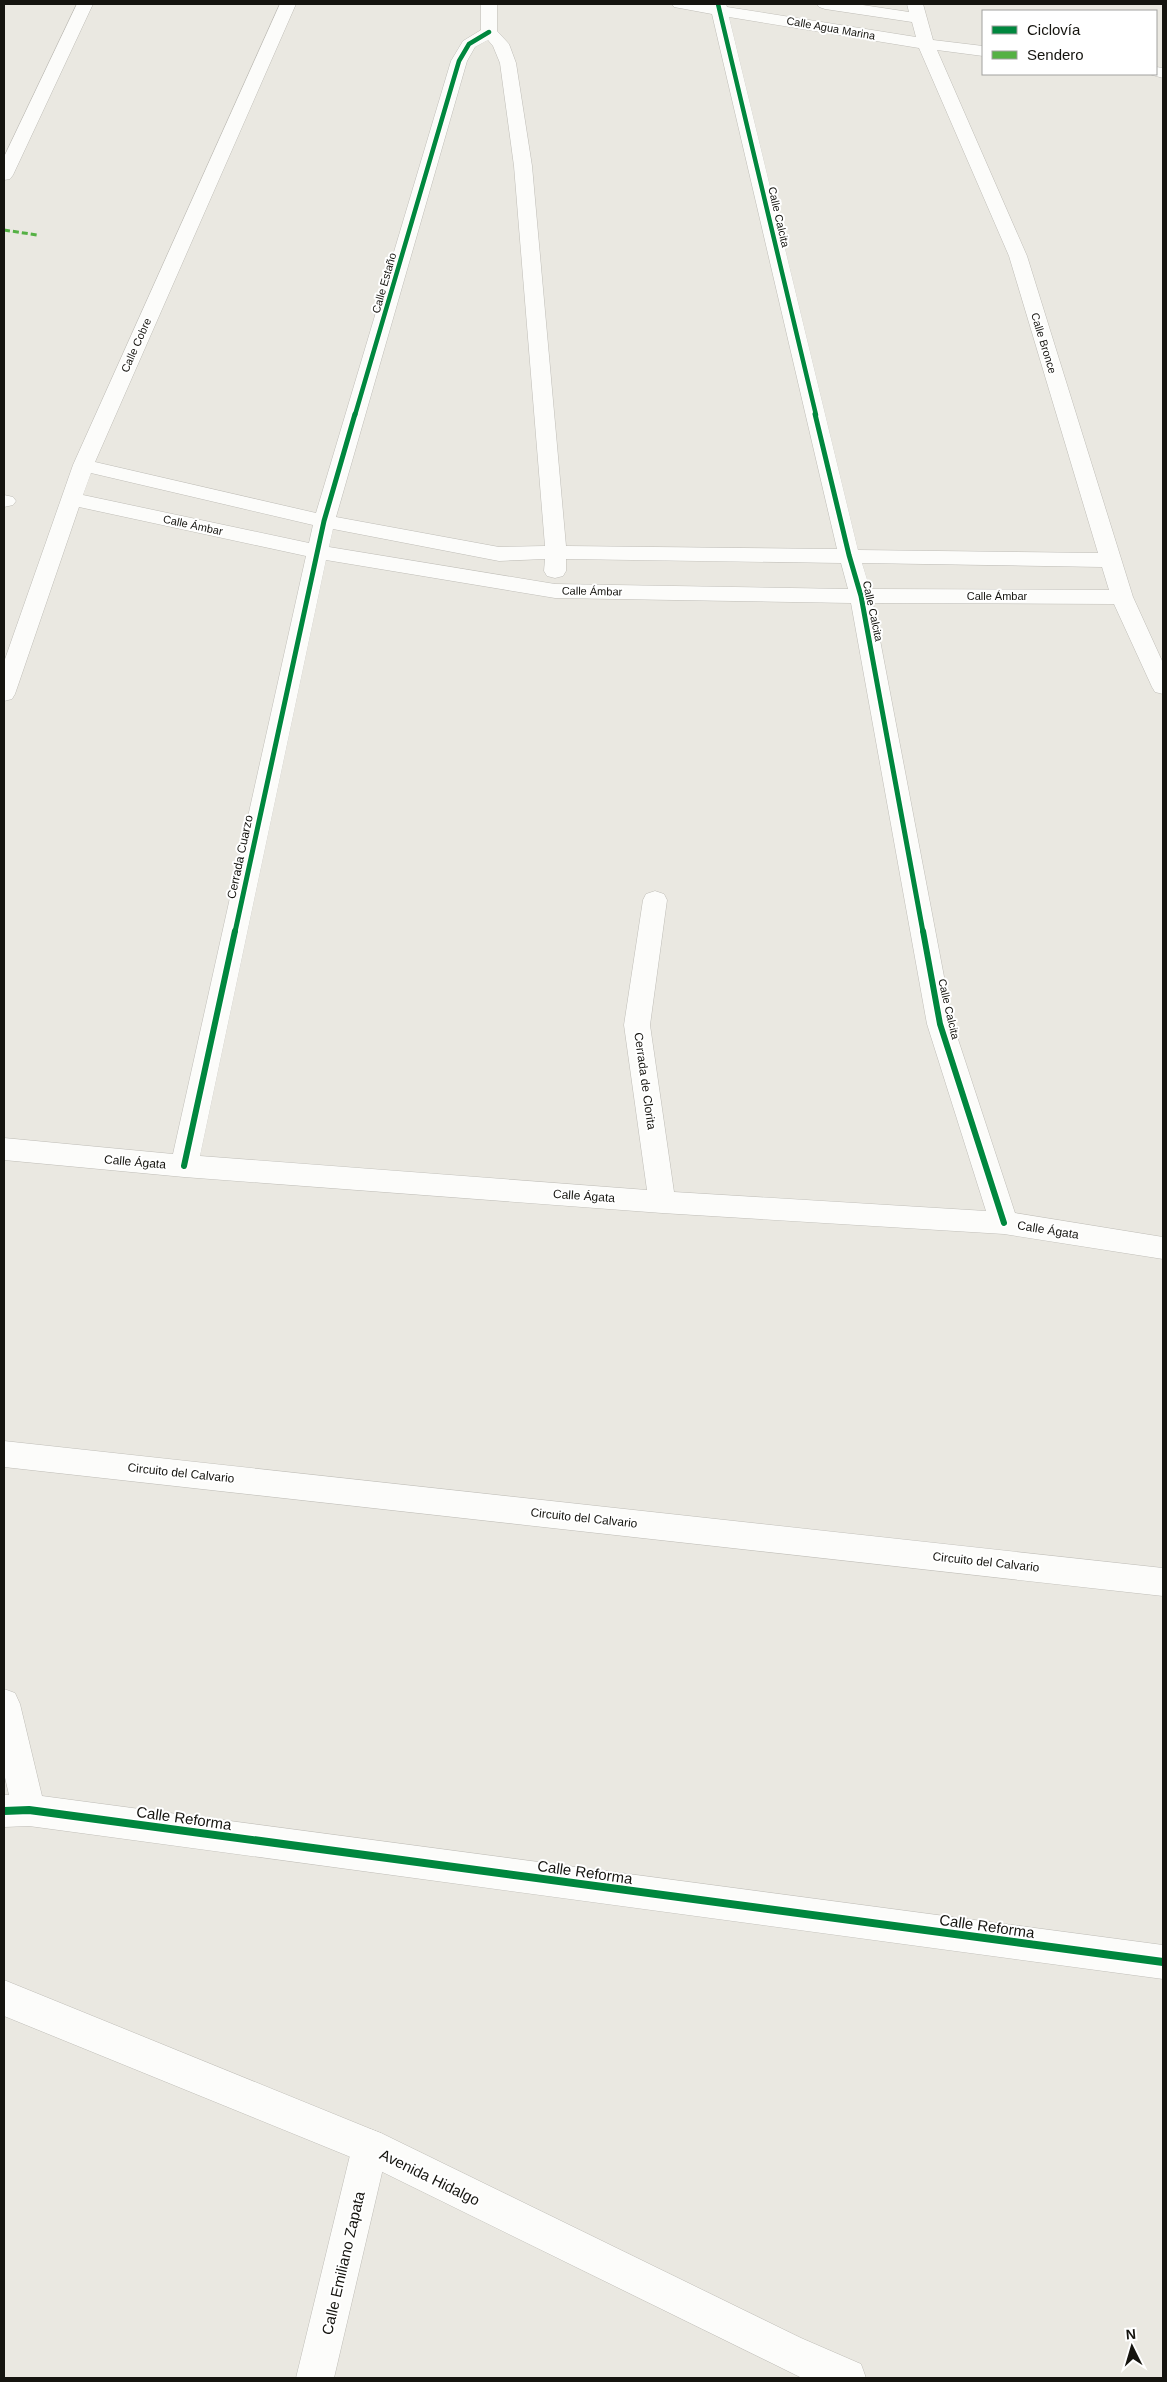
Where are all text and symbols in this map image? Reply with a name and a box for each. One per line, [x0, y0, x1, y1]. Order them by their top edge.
legend [982, 10, 1157, 75]
street label: Calle Agua Marina [786, 14, 877, 42]
text: Ciclovía [1027, 21, 1081, 38]
text: Sendero [1027, 46, 1084, 63]
street label: Calle Calcita [766, 186, 792, 249]
street label: Calle Estaño [370, 251, 398, 315]
street label: Calle Bronce [1029, 311, 1059, 375]
street label: Calle Cobre [119, 316, 153, 374]
street label: Calle Ámbar [162, 513, 224, 537]
street label: Calle Calcita [861, 580, 885, 643]
street label: Calle Ámbar [562, 584, 623, 598]
street label: Calle Ámbar [967, 590, 1028, 602]
street label: Cerrada Cuarzo [224, 813, 256, 900]
street label: Calle Calcita [936, 978, 962, 1041]
street label: Cerrada de Clorita [631, 1031, 659, 1131]
street label: Calle Ágata [103, 1151, 167, 1172]
street label: Calle Ágata [553, 1186, 616, 1205]
street label: Calle Ágata [1016, 1217, 1080, 1242]
street label: Circuito del Calvario [127, 1460, 235, 1486]
street label: Circuito del Calvario [530, 1505, 638, 1531]
street label: Circuito del Calvario [932, 1549, 1040, 1575]
street label: Calle Reforma [135, 1803, 233, 1833]
street label: Calle Reforma [536, 1857, 634, 1887]
street label: Calle Reforma [938, 1911, 1036, 1941]
street label: Avenida Hidalgo [377, 2145, 483, 2209]
street label: Calle Emiliano Zapata [318, 2189, 368, 2336]
north arrow [1107, 2322, 1157, 2372]
text: N [1125, 2326, 1137, 2342]

